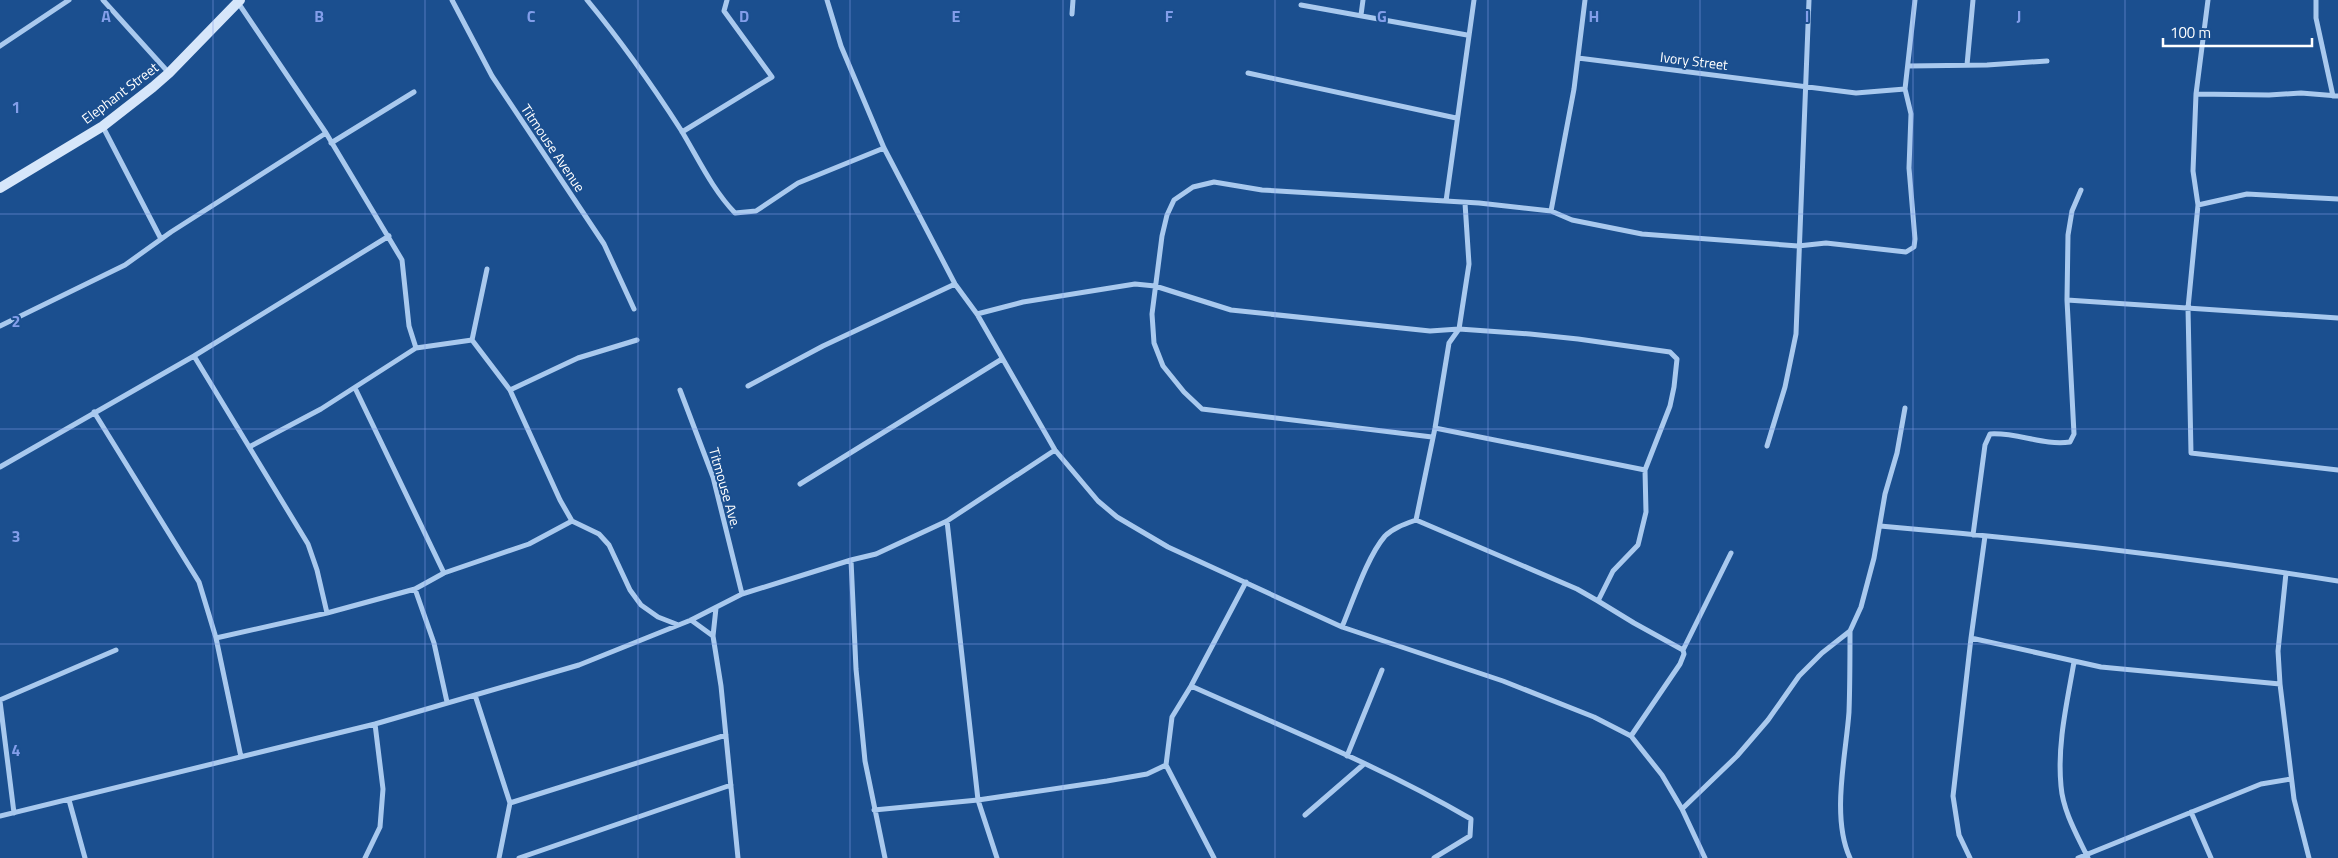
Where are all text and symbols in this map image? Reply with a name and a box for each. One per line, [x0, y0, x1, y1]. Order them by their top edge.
text: A [101, 4, 111, 28]
text: B [314, 4, 324, 28]
text: C [527, 4, 536, 28]
text: D [739, 4, 749, 28]
text: E [952, 4, 961, 28]
text: F [1165, 4, 1174, 28]
text: G [1377, 4, 1387, 28]
text: H [1589, 4, 1599, 28]
text: I [1805, 4, 1809, 28]
text: J [2017, 4, 2021, 28]
scale bar [2163, 15, 2312, 47]
text: 100 m [2170, 21, 2211, 44]
street label: Ivory Street [1659, 46, 1729, 75]
street label: Elephant Street [77, 57, 163, 129]
text: 1 [12, 95, 20, 119]
street label: Titmouse Avenue [516, 99, 591, 196]
text: 2 [12, 309, 20, 333]
street label: Titmouse Ave. [704, 445, 747, 531]
text: 3 [12, 524, 20, 548]
text: 4 [12, 738, 21, 762]

